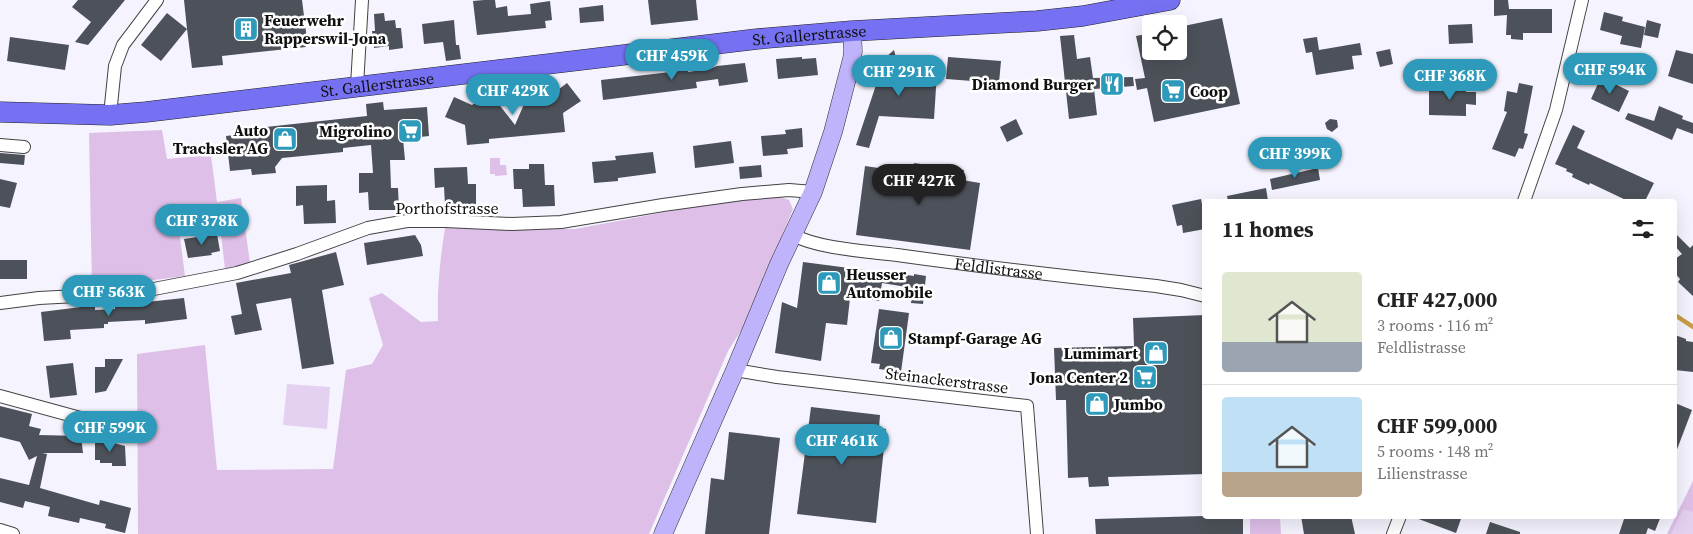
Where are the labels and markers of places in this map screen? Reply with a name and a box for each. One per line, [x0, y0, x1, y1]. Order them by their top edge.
place label: Feuerwehr Rapperswil-Jona [264, 9, 387, 49]
building icon: Feuerwehr Rapperswil-Jona [233, 16, 259, 42]
pin: CHF 459K [620, 38, 724, 81]
pin: CHF 594K [1558, 52, 1662, 95]
pin: CHF 291K [847, 54, 951, 97]
pin: CHF 368K [1398, 58, 1502, 101]
restaurant icon: Diamond Burger [1099, 71, 1125, 97]
place label: Diamond Burger [972, 73, 1095, 95]
pin: CHF 429K [461, 74, 565, 116]
supermarket icon: Coop [1160, 78, 1186, 104]
place label: Coop [1190, 80, 1228, 102]
supermarket icon: Migrolino [397, 118, 423, 144]
place label: Auto Trachsler AG [173, 119, 268, 159]
place label: Migrolino [319, 120, 392, 142]
shop icon: Auto Trachsler AG [272, 126, 298, 152]
pin: CHF 399K [1243, 136, 1347, 179]
pin: CHF 427K [867, 164, 971, 206]
pin: CHF 378K [150, 204, 254, 246]
place label: Heusser Automobile [846, 263, 933, 303]
shop icon: Heusser Automobile [816, 270, 842, 296]
pin: CHF 563K [57, 274, 161, 317]
shop icon: Stampf-Garage AG [878, 325, 904, 351]
place label: Stampf-Garage AG [908, 327, 1042, 349]
shop icon: Lumimart [1143, 340, 1169, 366]
place label: Lumimart [1064, 342, 1138, 364]
supermarket icon: Jona Center 2 [1132, 364, 1158, 390]
place label: Jona Center 2 [1029, 366, 1128, 388]
shop icon: Jumbo [1084, 391, 1110, 417]
place label: Jumbo [1113, 393, 1163, 415]
pin: CHF 599K [58, 410, 162, 453]
pin: CHF 461K [790, 424, 894, 466]

